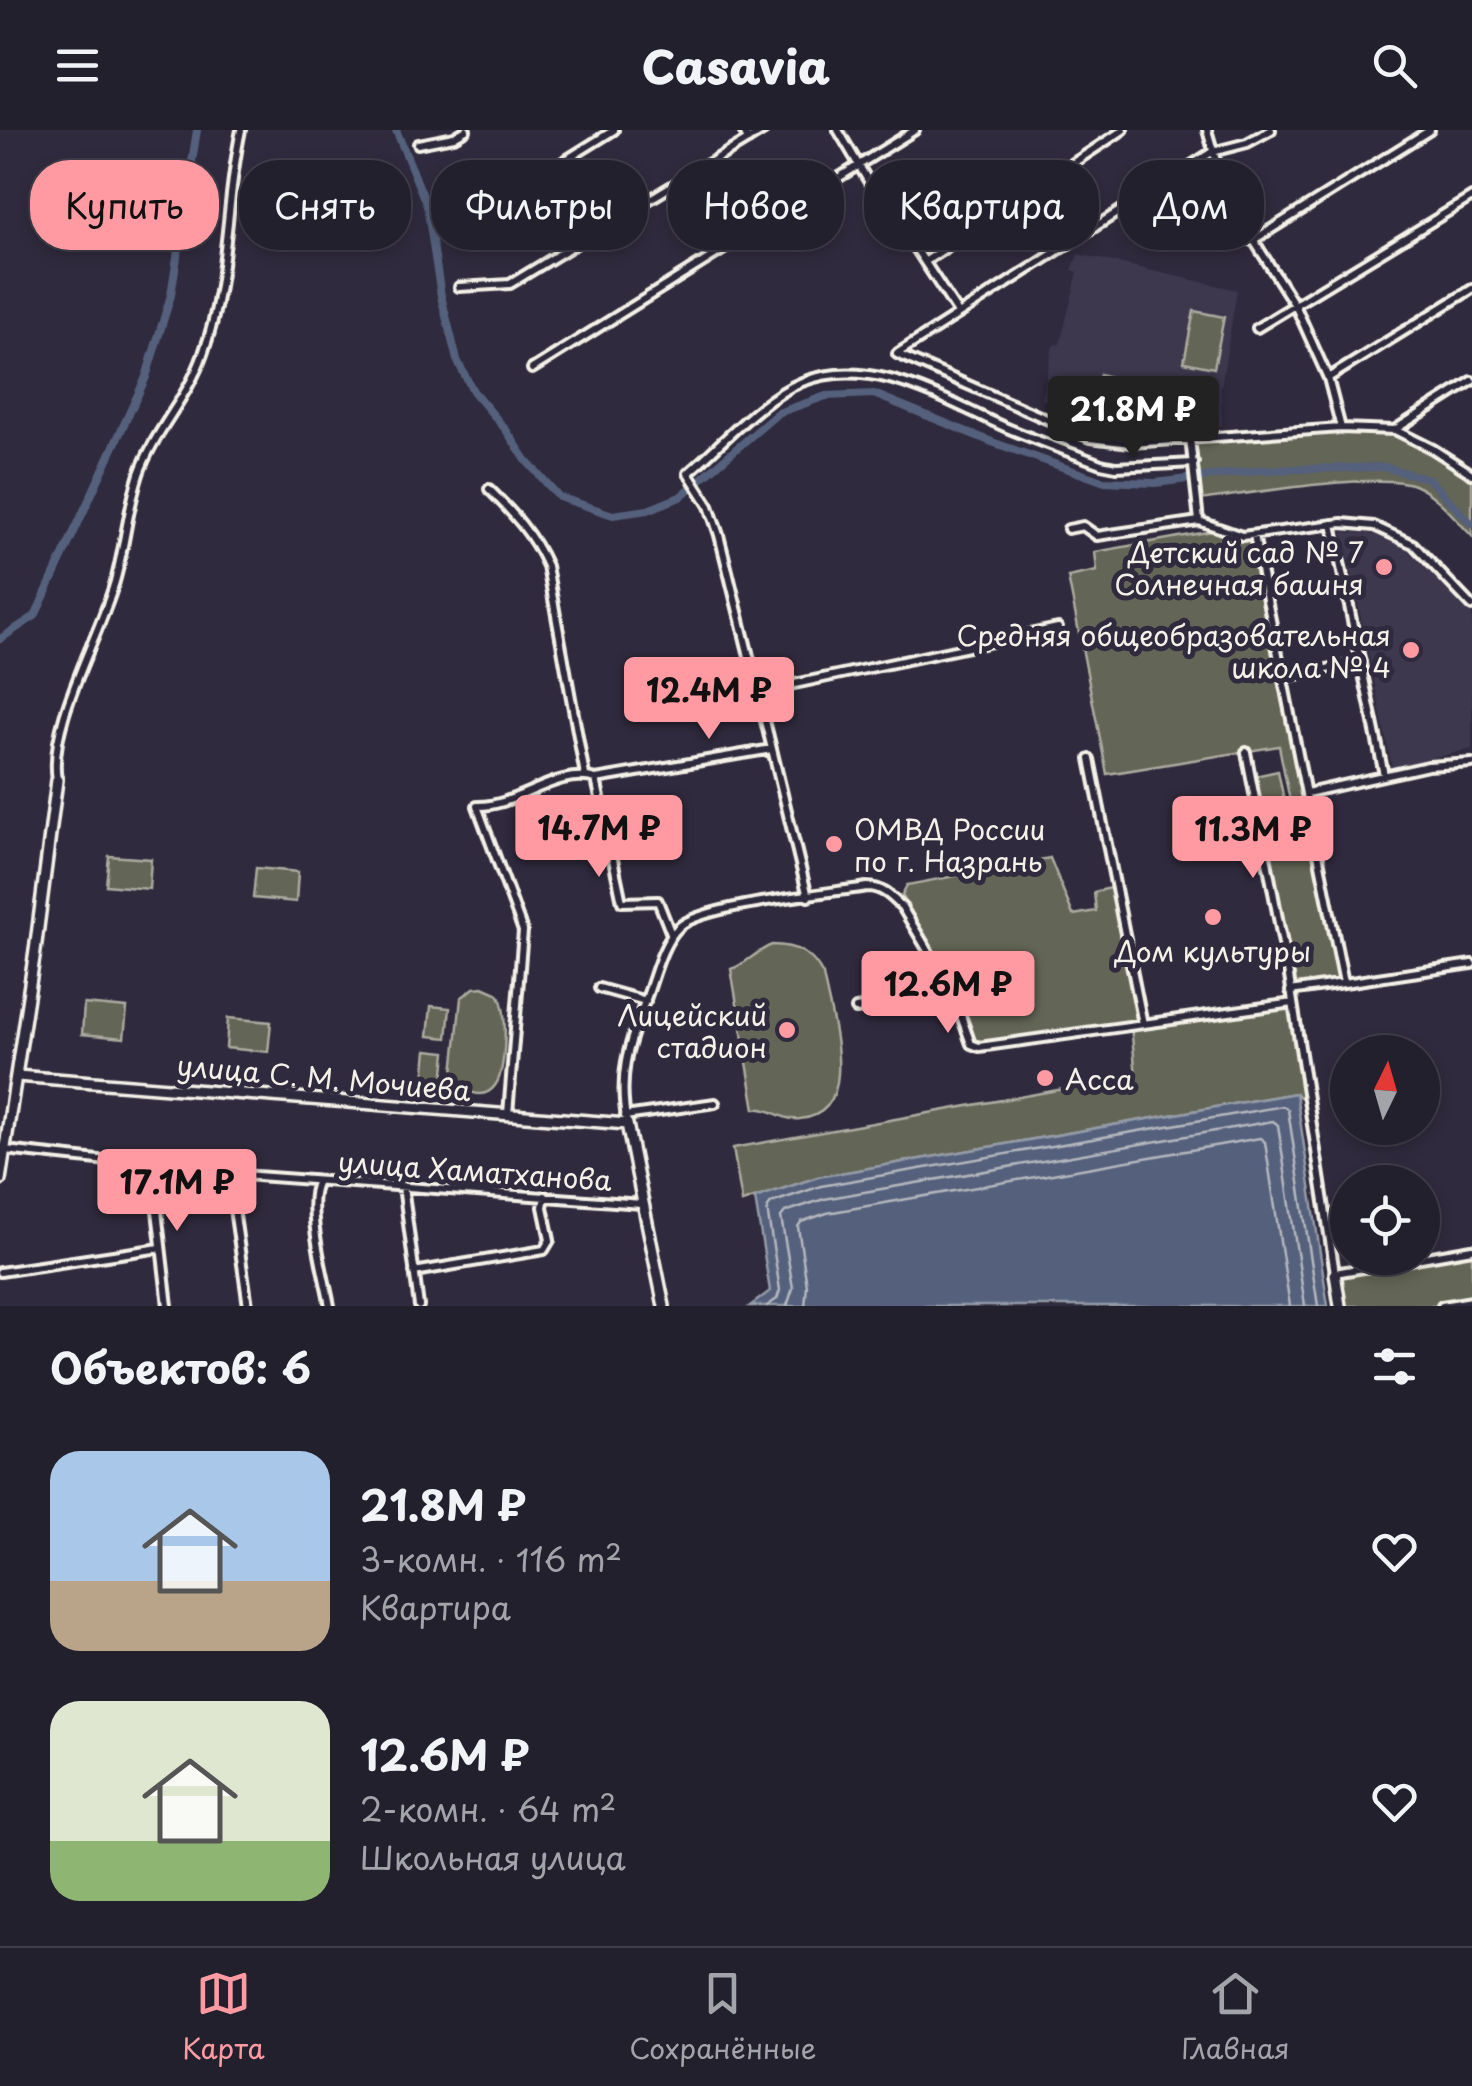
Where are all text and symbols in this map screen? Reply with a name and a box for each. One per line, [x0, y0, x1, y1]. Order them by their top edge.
text: Casavia [642, 31, 830, 99]
icon: menu [50, 38, 105, 93]
icon: search [1367, 38, 1422, 93]
chip: Купить [30, 160, 219, 250]
chip: Снять [239, 160, 411, 250]
chip: Фильтры [431, 160, 648, 250]
chip: Новое [668, 160, 844, 250]
chip: Квартира [864, 160, 1099, 250]
chip: Дом [1119, 160, 1264, 250]
pin: 21.8M ₽ [1041, 376, 1225, 461]
text: 21.8M ₽ [1070, 384, 1196, 432]
place label: Детский сад № 7 Солнечная башня [1114, 530, 1364, 605]
marker: Детский сад № 7 Солнечная башня [1373, 556, 1395, 578]
place label: Средняя общеобразовательная школа № 4 [956, 613, 1391, 688]
marker: Средняя общеобразовательная школа № 4 [1400, 639, 1422, 661]
pin: 12.4M ₽ [617, 657, 801, 742]
text: 12.4M ₽ [646, 665, 772, 713]
pin: 14.7M ₽ [507, 795, 691, 880]
pin: 11.3M ₽ [1161, 796, 1345, 881]
text: 14.7M ₽ [537, 803, 661, 851]
text: 11.3M ₽ [1194, 804, 1312, 852]
place label: ОМВД России по г. Назрань [854, 807, 1045, 882]
marker: ОМВД России по г. Назрань [823, 833, 845, 855]
marker: Дом культуры [1202, 906, 1224, 928]
place label: Дом культуры [1114, 929, 1311, 972]
pin: 12.6M ₽ [856, 951, 1040, 1036]
text: 12.6M ₽ [883, 959, 1013, 1007]
place label: Лицейский стадион [617, 993, 767, 1068]
marker: Лицейский стадион [776, 1019, 798, 1041]
north arrow [1330, 1035, 1440, 1145]
map controls [1330, 1035, 1440, 1275]
street label: улица С. М. Мочиева [175, 1043, 473, 1111]
place label: Асса [1065, 1057, 1134, 1100]
marker: Асса [1034, 1067, 1056, 1089]
street label: улица Хаматханова [336, 1139, 614, 1201]
pin: 17.1M ₽ [85, 1149, 269, 1234]
text: 17.1M ₽ [119, 1157, 235, 1205]
button: locate [1330, 1165, 1440, 1275]
text: Объектов: 6 [50, 1335, 311, 1398]
icon: filters [1367, 1339, 1422, 1394]
text: 21.8M ₽ [360, 1472, 526, 1535]
icon: home [130, 1491, 250, 1611]
icon: heart [1367, 1524, 1422, 1579]
text: 3-комн. · 116 m² [360, 1535, 622, 1583]
text: Квартира [360, 1583, 511, 1631]
text: 12.6M ₽ [360, 1722, 529, 1785]
icon: home [130, 1741, 250, 1861]
icon: heart [1367, 1774, 1422, 1829]
text: 2-комн. · 64 m² [360, 1785, 616, 1833]
text: Школьная улица [360, 1833, 626, 1881]
tab: Карта [182, 1966, 265, 2069]
tab: Сохранённые [629, 1966, 816, 2069]
tab: Главная [1181, 1966, 1290, 2069]

